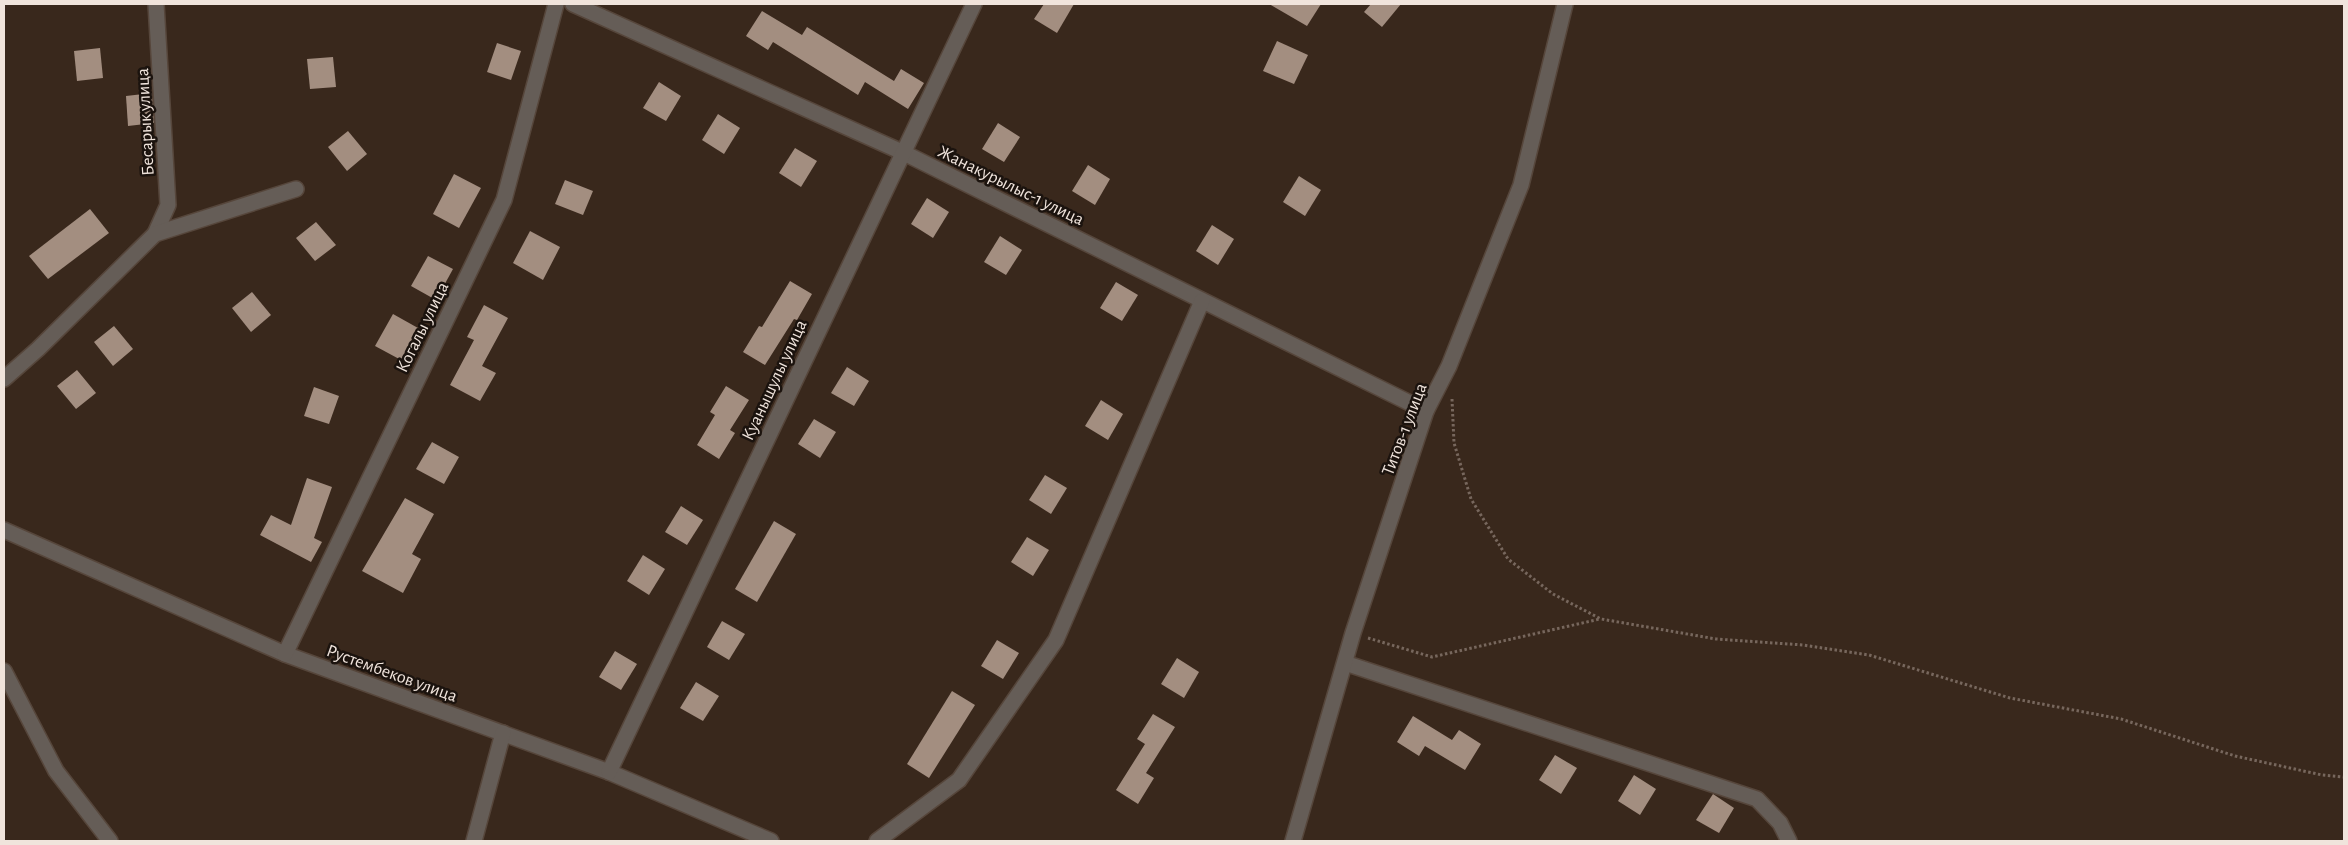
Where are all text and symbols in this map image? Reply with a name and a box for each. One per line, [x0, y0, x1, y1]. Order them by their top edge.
street label: Бесарык улица [134, 68, 158, 176]
street label: Жанакурылыс-1 улица [935, 143, 1087, 229]
street label: Когалы улица [393, 279, 453, 376]
street label: Куанышулы улица [739, 317, 811, 444]
street label: Титов-1 улица [1379, 381, 1431, 478]
street label: Рустембеков улица [324, 641, 460, 706]

